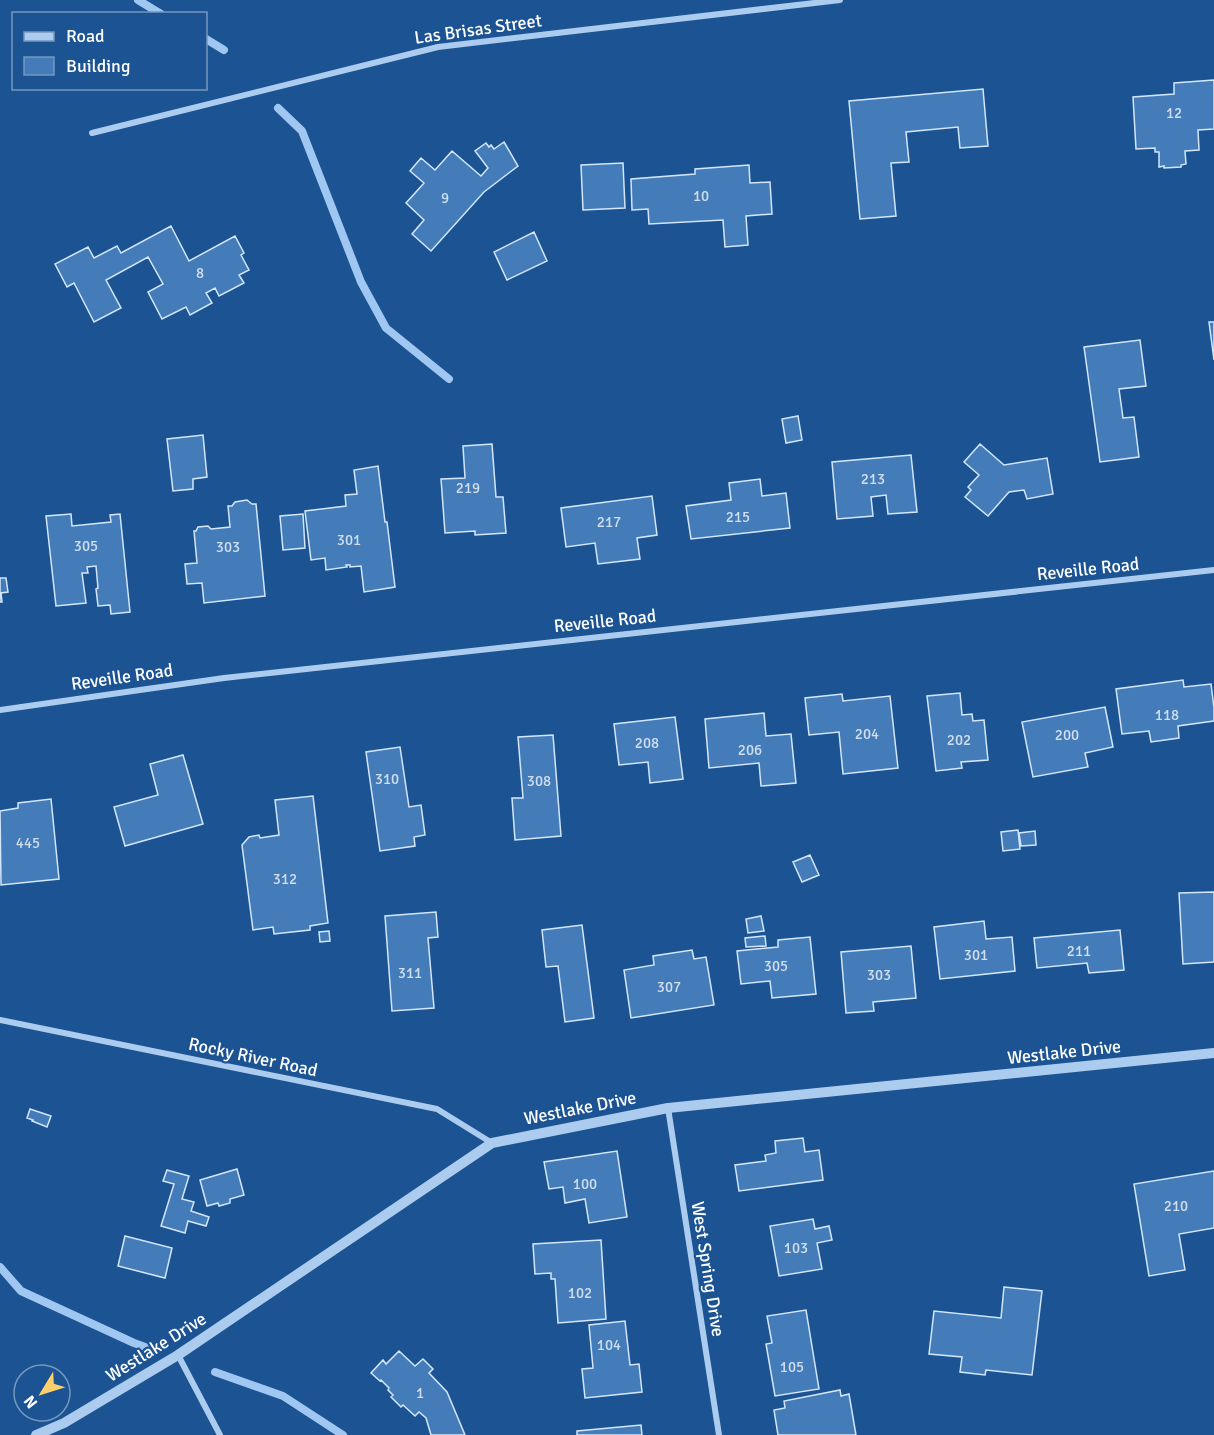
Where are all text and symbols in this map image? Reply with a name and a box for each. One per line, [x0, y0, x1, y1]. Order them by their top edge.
street label: Las Brisas Street [413, 9, 543, 49]
legend [12, 12, 207, 90]
text: Road [66, 25, 105, 47]
text: Building [66, 55, 130, 77]
house number: 12 [1166, 104, 1182, 122]
house number: 10 [693, 187, 709, 205]
house number: 9 [441, 189, 449, 207]
house number: 8 [196, 264, 204, 282]
house number: 213 [861, 470, 885, 488]
house number: 219 [456, 479, 480, 497]
house number: 215 [726, 508, 750, 526]
house number: 217 [597, 513, 621, 531]
house number: 301 [337, 531, 361, 549]
house number: 305 [74, 537, 98, 555]
house number: 303 [216, 538, 240, 556]
street label: Reveille Road [1036, 553, 1140, 585]
street label: Reveille Road [553, 605, 657, 637]
street label: Reveille Road [70, 659, 174, 695]
house number: 118 [1155, 706, 1179, 724]
house number: 204 [855, 725, 879, 743]
house number: 200 [1055, 726, 1079, 744]
house number: 202 [947, 731, 971, 749]
house number: 208 [635, 734, 659, 752]
house number: 206 [738, 741, 762, 759]
house number: 310 [375, 770, 399, 788]
house number: 308 [527, 772, 551, 790]
house number: 445 [16, 834, 40, 852]
house number: 312 [273, 870, 297, 888]
house number: 211 [1067, 942, 1091, 960]
house number: 301 [964, 946, 988, 964]
house number: 305 [764, 957, 788, 975]
house number: 311 [398, 964, 422, 982]
house number: 303 [867, 966, 891, 984]
house number: 307 [657, 978, 681, 996]
street label: Rocky River Road [186, 1033, 320, 1081]
street label: Westlake Drive [1006, 1035, 1122, 1069]
street label: Westlake Drive [522, 1086, 638, 1130]
house number: 100 [573, 1175, 597, 1193]
house number: 210 [1164, 1197, 1188, 1215]
street label: West Spring Drive [686, 1200, 730, 1338]
house number: 103 [784, 1239, 808, 1257]
house number: 102 [568, 1284, 592, 1302]
street label: Westlake Drive [102, 1307, 210, 1387]
house number: 104 [597, 1336, 621, 1354]
house number: 105 [780, 1358, 804, 1376]
north arrow [12, 1363, 72, 1423]
house number: 1 [416, 1384, 424, 1402]
text: N [20, 1391, 42, 1412]

